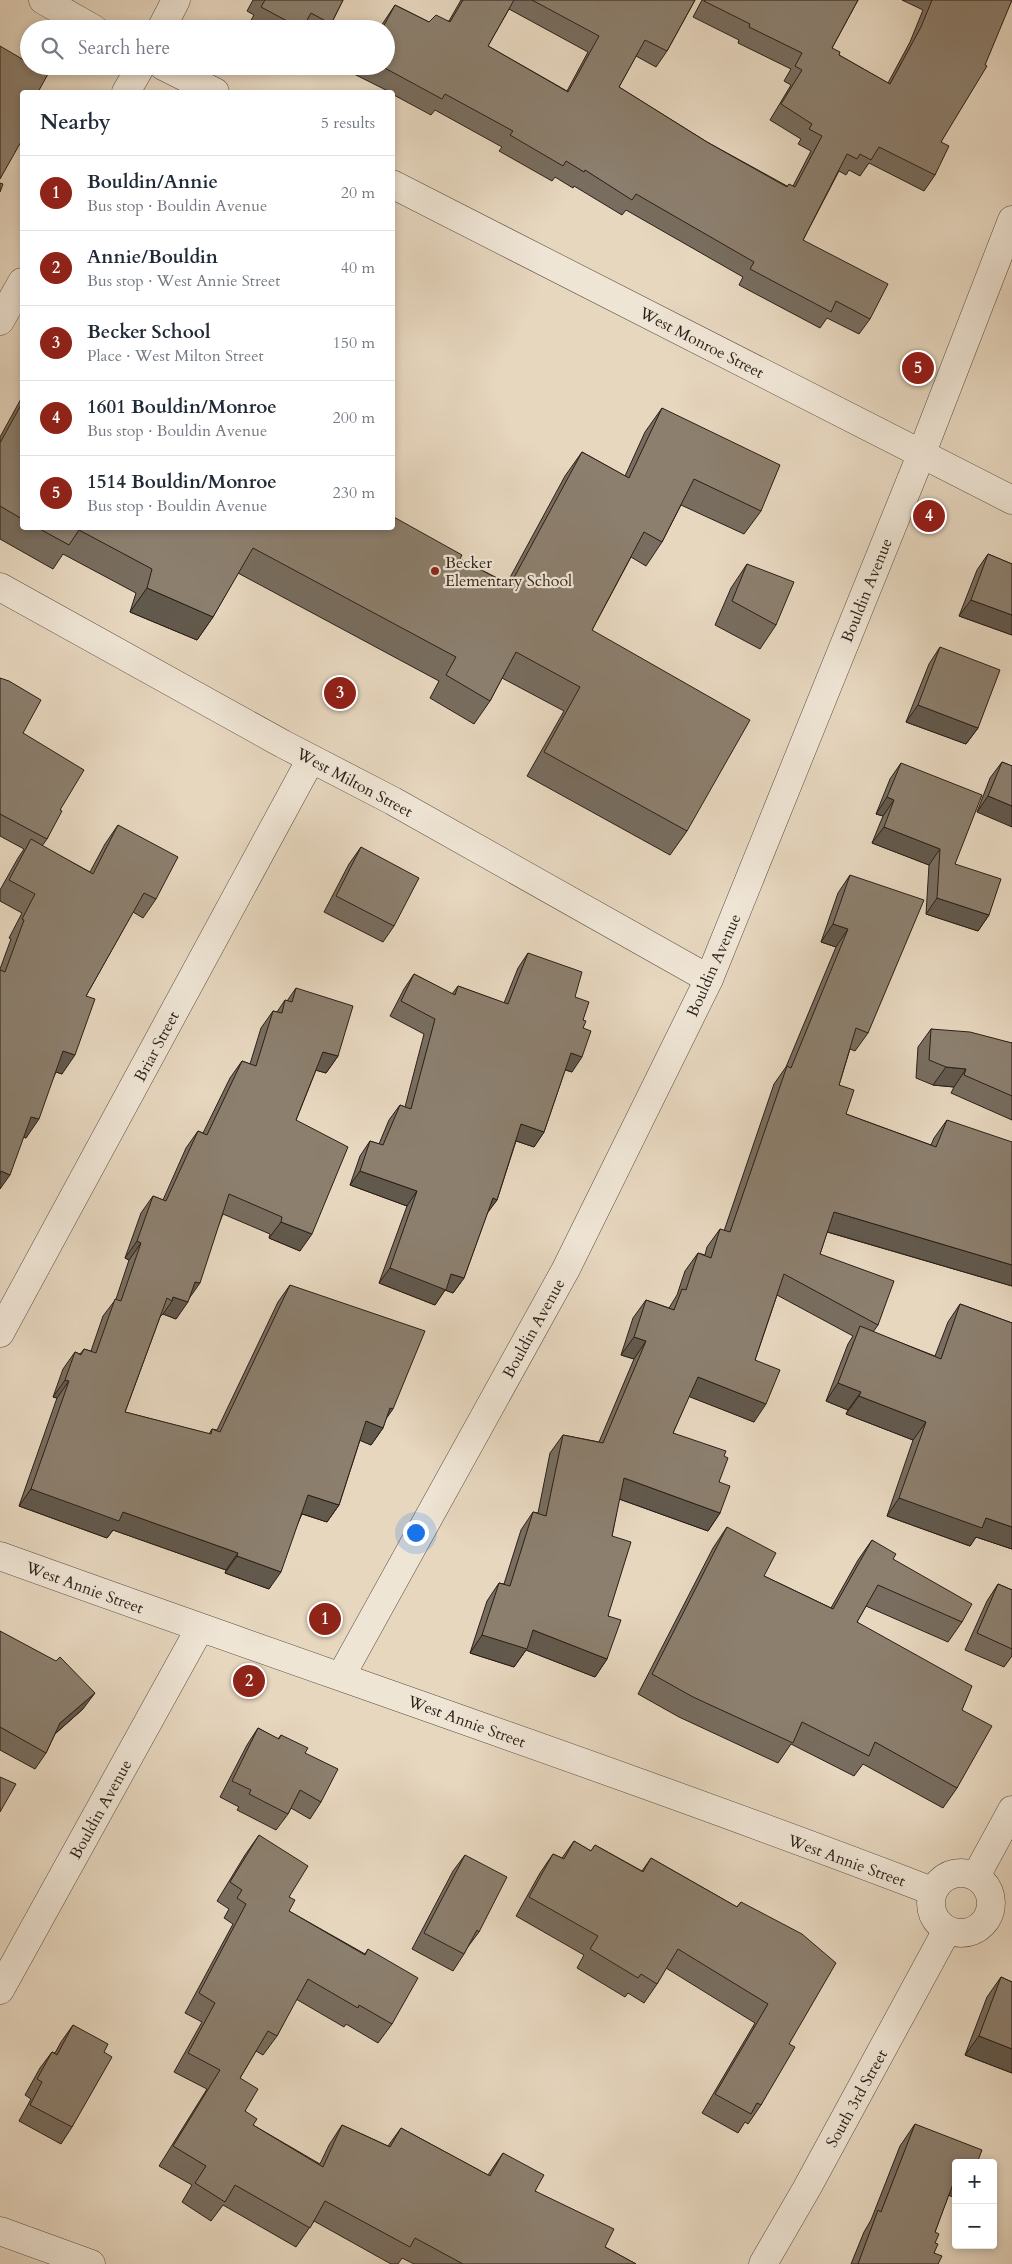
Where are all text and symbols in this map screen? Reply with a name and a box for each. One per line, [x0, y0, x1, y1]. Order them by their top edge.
search box [20, 20, 395, 75]
icon: search [38, 34, 66, 62]
text: Search here [78, 35, 170, 61]
text: Nearby [40, 108, 111, 137]
text: 5 results [321, 112, 375, 134]
text: Bouldin/Annie [87, 169, 218, 195]
text: 1 [52, 182, 60, 204]
text: 20 m [341, 182, 375, 204]
text: Bus stop · Bouldin Avenue [87, 195, 267, 217]
text: Annie/Bouldin [87, 244, 218, 270]
text: 2 [52, 257, 60, 279]
text: 40 m [341, 257, 375, 279]
text: Bus stop · West Annie Street [87, 270, 280, 292]
street label: West Monroe Street [635, 302, 768, 384]
text: Becker School [87, 319, 210, 345]
text: 3 [52, 332, 60, 354]
text: 150 m [333, 332, 375, 354]
text: Place · West Milton Street [87, 345, 264, 367]
pin: 5 [902, 349, 934, 387]
text: 1601 Bouldin/Monroe [87, 394, 277, 420]
text: 4 [52, 407, 60, 429]
text: 200 m [333, 407, 375, 429]
text: Bus stop · Bouldin Avenue [87, 420, 267, 442]
text: 1514 Bouldin/Monroe [87, 469, 277, 495]
text: 5 [52, 482, 60, 504]
text: 230 m [333, 482, 375, 504]
text: Bus stop · Bouldin Avenue [87, 495, 267, 517]
pin: 4 [913, 497, 945, 535]
street label: Bouldin Avenue [836, 535, 898, 646]
place label: Becker Elementary School [445, 552, 572, 592]
marker: Becker Elementary School [429, 565, 441, 577]
pin: 3 [324, 674, 356, 712]
street label: West Milton Street [292, 742, 417, 823]
street label: Bouldin Avenue [681, 910, 746, 1020]
street label: Briar Street [129, 1007, 185, 1086]
street label: Bouldin Avenue [497, 1275, 570, 1382]
your location [403, 1520, 429, 1546]
street label: West Annie Street [22, 1556, 147, 1619]
pin: 1 [309, 1600, 341, 1638]
pin: 2 [233, 1662, 265, 1700]
street label: West Annie Street [404, 1690, 529, 1753]
street label: Bouldin Avenue [64, 1756, 137, 1863]
street label: West Annie Street [784, 1829, 909, 1892]
street label: South 3rd Street [821, 2046, 893, 2151]
map controls [952, 2159, 997, 2249]
button: + [952, 2159, 997, 2204]
button: − [952, 2204, 997, 2249]

